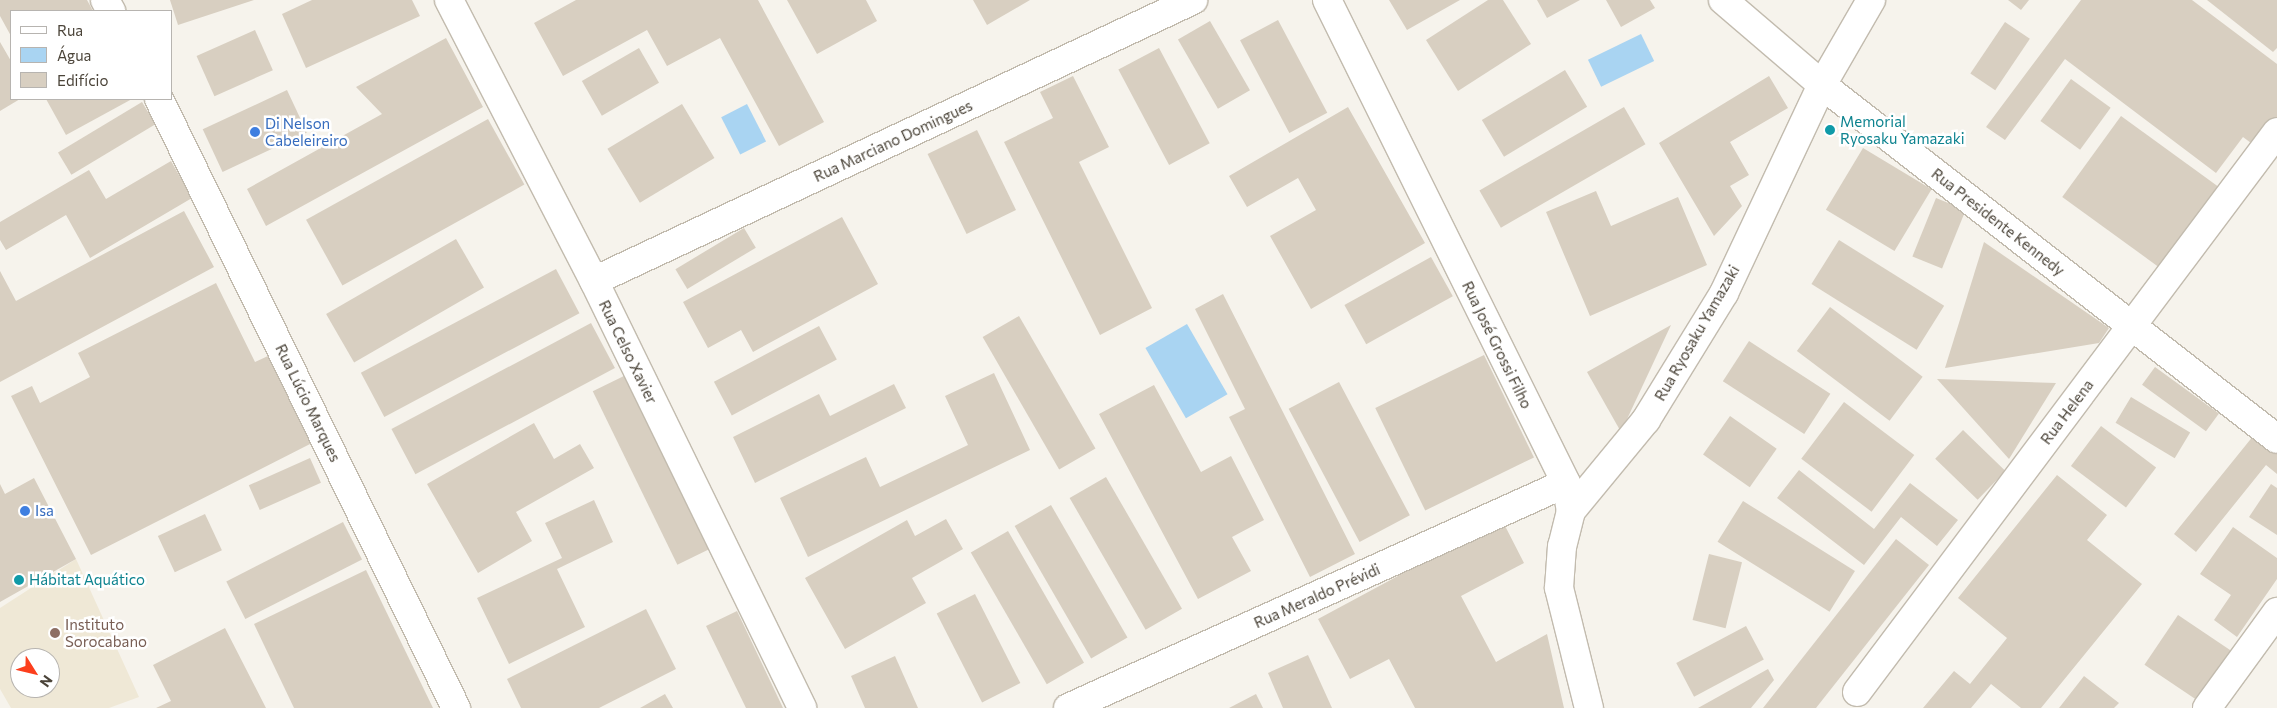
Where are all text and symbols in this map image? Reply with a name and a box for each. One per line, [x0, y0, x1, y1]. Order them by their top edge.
legend [10, 10, 172, 100]
text: Rua [57, 21, 83, 39]
text: Água [57, 46, 91, 64]
text: Edifício [57, 71, 108, 89]
street label: Rua Marciano Domingues [811, 96, 975, 186]
place label: Memorial Ryosaku Yamazaki [1840, 112, 1965, 147]
place label: Di Nelson Cabeleireiro [265, 114, 348, 149]
marker: Memorial Ryosaku Yamazaki [1824, 124, 1836, 136]
marker: Di Nelson Cabeleireiro [249, 126, 261, 138]
street label: Rua Presidente Kennedy [1928, 164, 2068, 280]
street label: Rua Ryosaku Yamazaki [1651, 262, 1743, 404]
street label: Rua José Grossi Filho [1458, 278, 1536, 412]
street label: Rua Celso Xavier [595, 297, 661, 407]
street label: Rua Lúcio Marques [272, 341, 344, 465]
street label: Rua Helena [2037, 376, 2097, 448]
place label: Isa [35, 502, 54, 520]
marker: Isa [19, 505, 31, 517]
street label: Rua Meraldo Prévidi [1251, 560, 1383, 632]
place label: Hábitat Aquático [29, 571, 145, 589]
marker: Hábitat Aquático [13, 574, 25, 586]
place label: Instituto Sorocabano [65, 615, 147, 650]
marker: Instituto Sorocabano [49, 627, 61, 639]
north arrow [10, 648, 60, 698]
text: N [37, 672, 57, 691]

